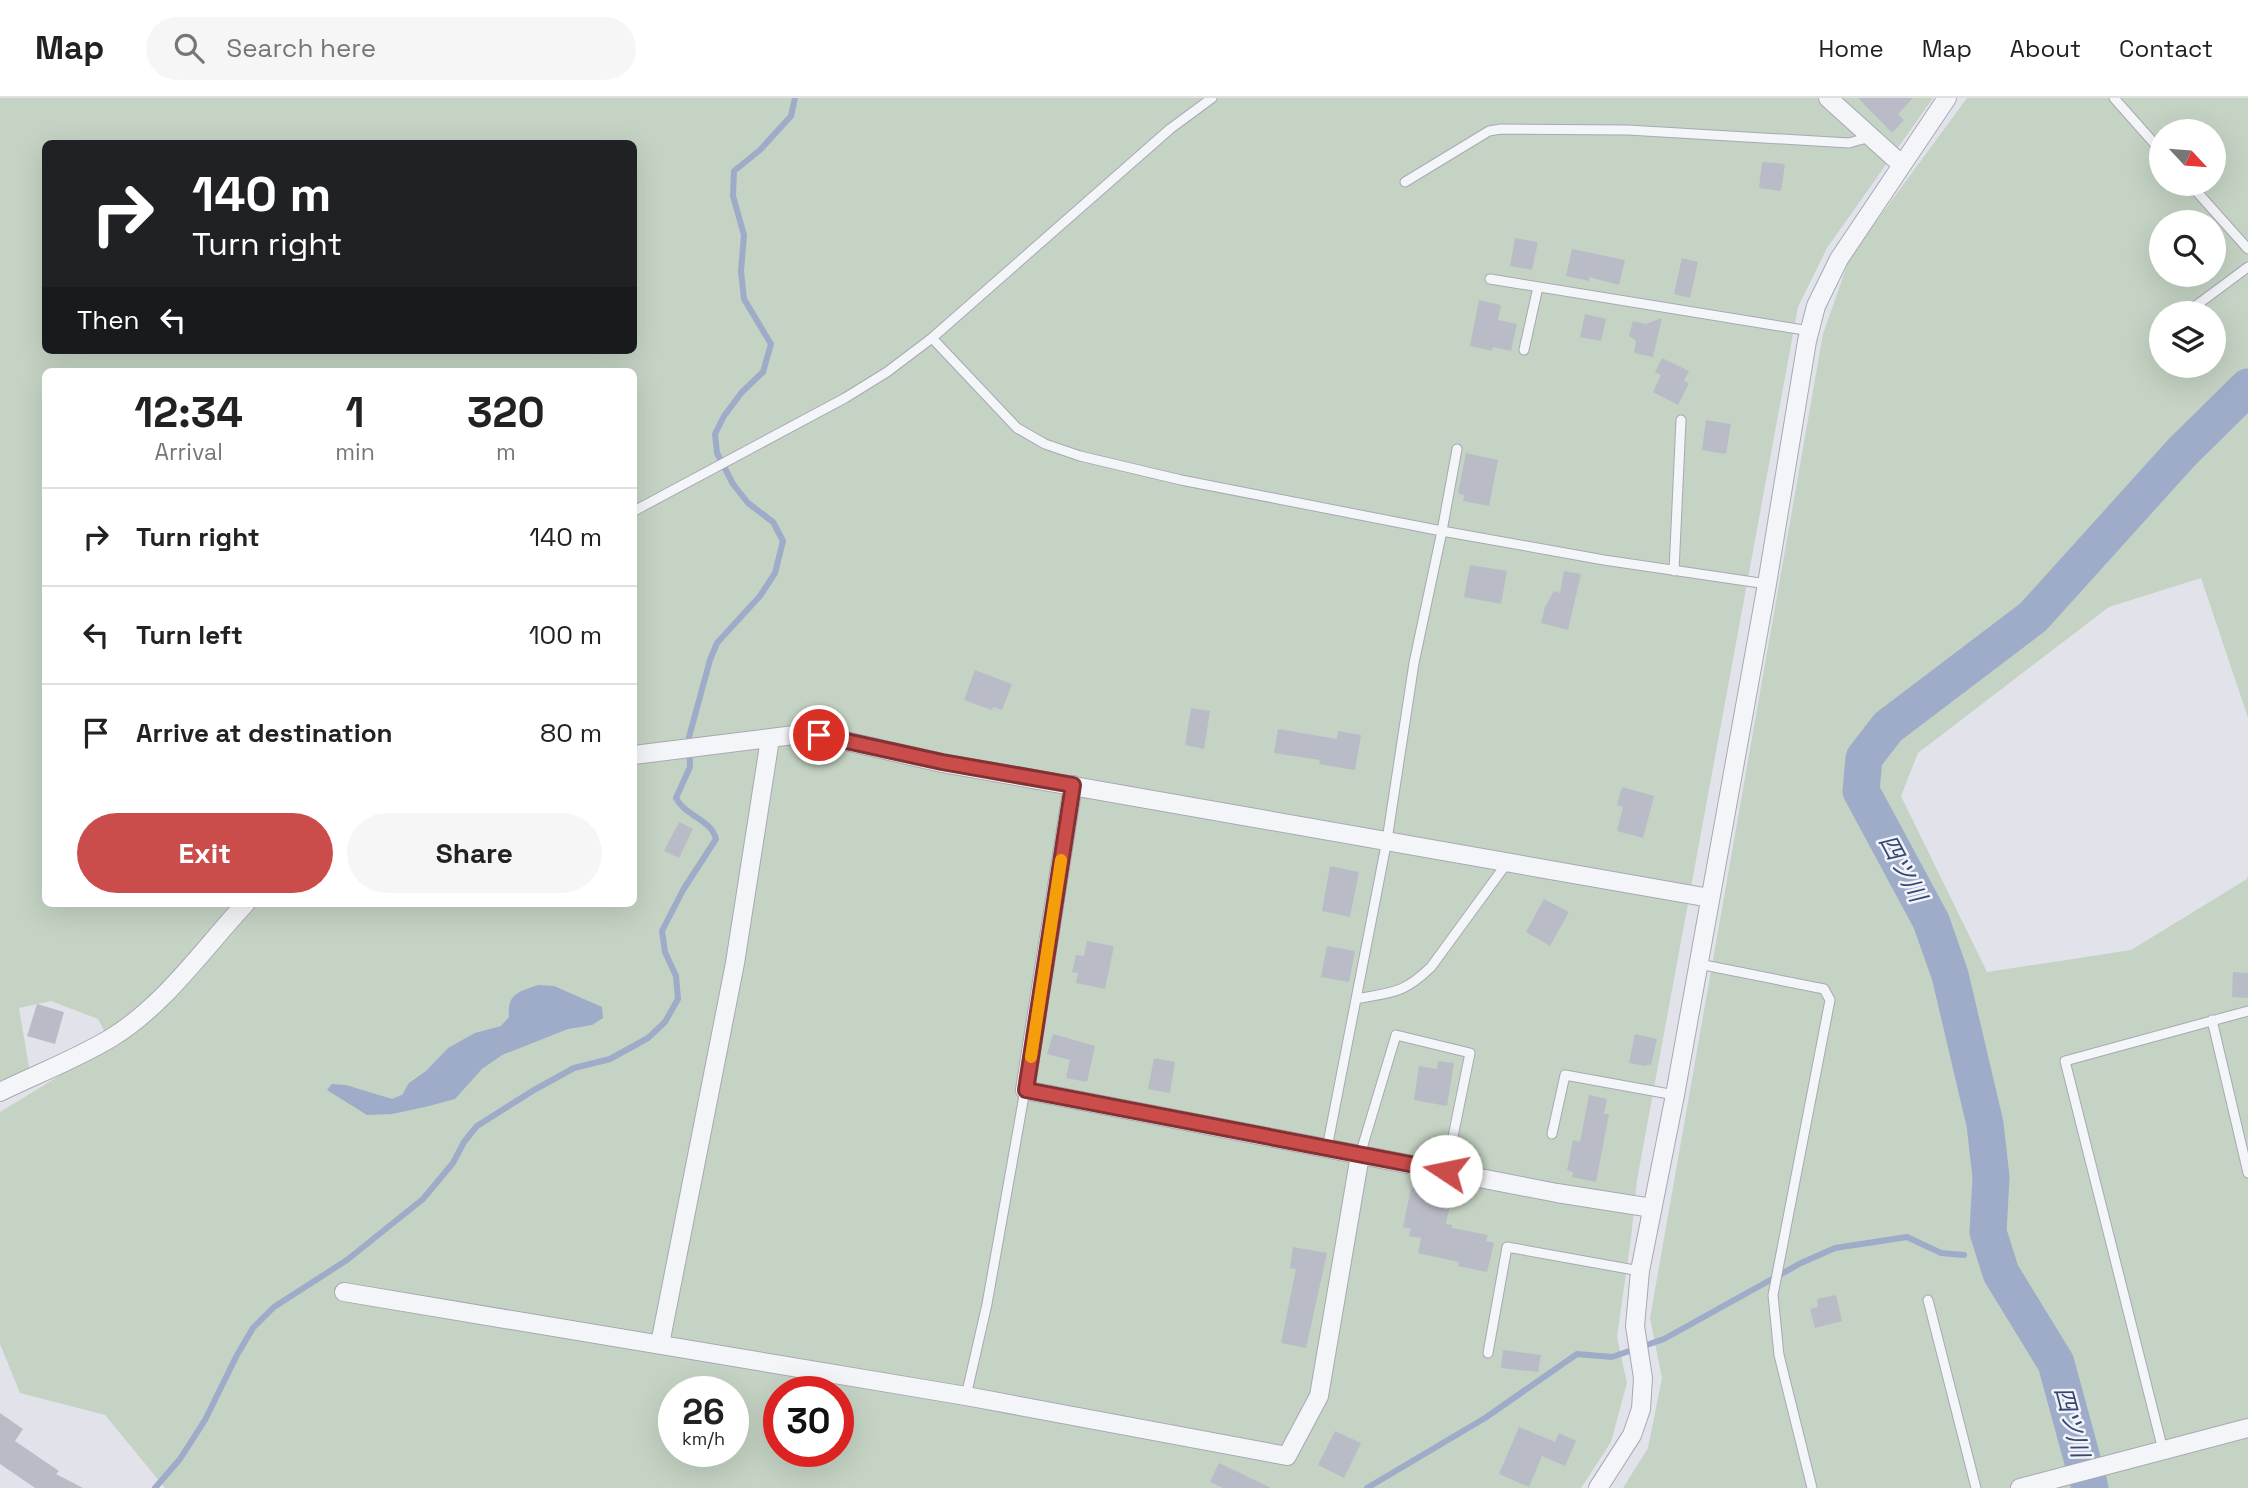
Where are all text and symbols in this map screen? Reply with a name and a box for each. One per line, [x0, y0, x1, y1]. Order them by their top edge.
search box [146, 17, 636, 80]
text: Map [35, 27, 104, 69]
icon: search [170, 29, 208, 67]
text: Search here [226, 31, 376, 65]
text: Home [1818, 33, 1884, 64]
text: Map [1922, 33, 1972, 64]
text: About [2010, 33, 2081, 64]
text: Contact [2119, 33, 2213, 64]
north arrow [2149, 119, 2226, 196]
map controls [2149, 119, 2226, 378]
text: 140 m [192, 163, 331, 225]
icon: right [77, 168, 168, 259]
button: search [2149, 210, 2226, 287]
text: Turn right [192, 224, 342, 264]
icon: left [154, 301, 192, 339]
button: layers [2149, 301, 2226, 378]
text: Then [77, 303, 140, 337]
text: 12:34 [134, 386, 243, 439]
text: 1 [346, 386, 364, 439]
text: 320 [467, 386, 545, 439]
text: Arrival [154, 437, 223, 467]
text: min [335, 437, 375, 467]
text: m [496, 437, 516, 467]
icon: right [77, 518, 115, 556]
text: Turn right [136, 520, 260, 554]
text: 140 m [529, 520, 602, 554]
icon: left [77, 616, 115, 654]
text: Turn left [136, 618, 243, 652]
text: 100 m [529, 618, 602, 652]
pin [789, 705, 849, 765]
icon: arrive [77, 714, 115, 752]
text: Arrive at destination [136, 716, 393, 750]
text: 80 m [540, 716, 602, 750]
icon: arrive [800, 716, 838, 754]
button: Exit [77, 813, 333, 893]
button: Share [347, 813, 602, 893]
water label: 四ツ川 [1872, 829, 1935, 910]
position arrow [1409, 1134, 1483, 1208]
speed limit sign: 30 [763, 1376, 854, 1467]
water label: 四ツ川 [2048, 1383, 2097, 1464]
text: 26 [682, 1390, 725, 1434]
text: km/h [682, 1427, 725, 1450]

